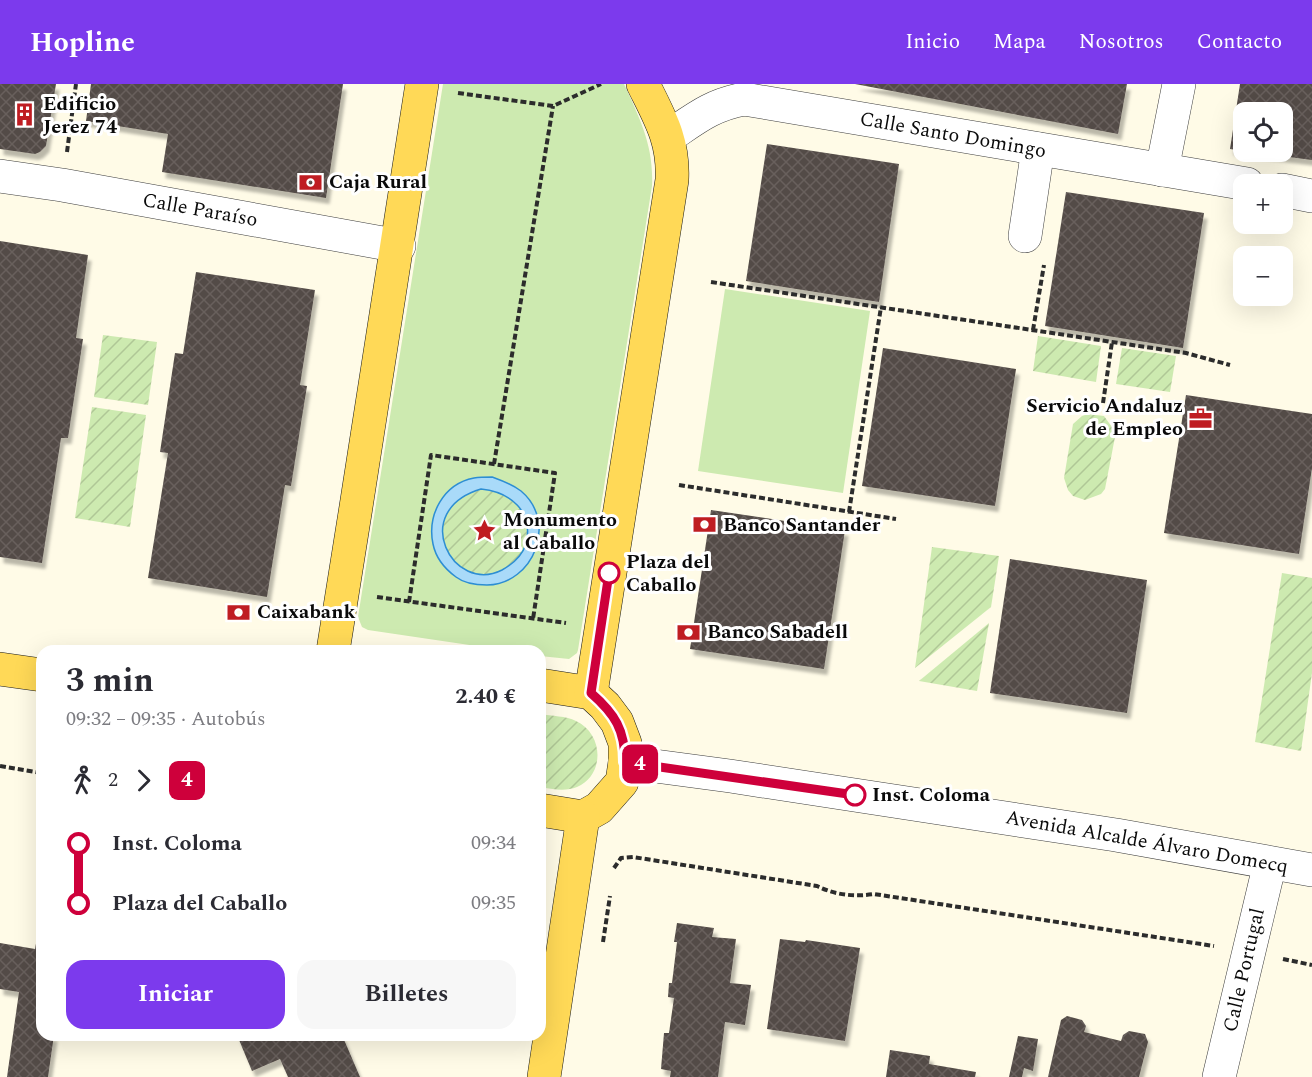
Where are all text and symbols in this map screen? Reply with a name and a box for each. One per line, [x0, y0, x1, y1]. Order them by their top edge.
text: Hopline [30, 21, 135, 64]
text: Inicio [905, 26, 960, 58]
text: Mapa [993, 26, 1046, 58]
text: Nosotros [1079, 26, 1164, 58]
text: Contacto [1197, 26, 1282, 58]
place label: Edificio Jerez 74 [43, 89, 117, 142]
building icon: Edificio Jerez 74 [12, 102, 38, 128]
map controls [1233, 102, 1293, 306]
button: locate [1233, 102, 1293, 162]
street label: Calle Santo Domingo [857, 104, 1049, 166]
place label: Caja Rural [329, 167, 427, 197]
bank icon: Caja Rural [298, 169, 324, 195]
button: + [1233, 174, 1293, 234]
street label: Calle Paraíso [140, 185, 260, 235]
button: − [1233, 246, 1293, 306]
place label: Servicio Andaluz de Empleo [1026, 391, 1183, 444]
office icon: Servicio Andaluz de Empleo [1188, 405, 1214, 431]
place label: Monumento al Caballo [503, 505, 617, 558]
place label: Banco Santander [723, 510, 881, 540]
bank icon: Banco Santander [692, 512, 718, 538]
place icon: Monumento al Caballo [472, 518, 498, 544]
place label: Plaza del Caballo [626, 547, 710, 600]
marker: Plaza del Caballo [598, 562, 620, 584]
place label: Caixabank [257, 597, 356, 627]
bank icon: Caixabank [226, 599, 252, 625]
place label: Banco Sabadell [707, 617, 848, 647]
bank icon: Banco Sabadell [676, 619, 702, 645]
text: 3 min [66, 656, 154, 706]
text: 2.40 € [455, 680, 516, 713]
text: 09:32 – 09:35 · Autobús [66, 704, 266, 734]
line badge: 4 [620, 744, 660, 784]
text: 4 [634, 748, 646, 780]
icon: walk [66, 764, 99, 797]
icon: forward [127, 764, 160, 797]
text: 4 [181, 764, 193, 796]
text: 2 [108, 765, 118, 795]
place label: Inst. Coloma [872, 780, 991, 810]
marker: Inst. Coloma [844, 784, 866, 806]
street label: Avenida Alcalde Álvaro Domecq [1003, 802, 1291, 882]
text: Inst. Coloma [112, 827, 242, 860]
text: 09:34 [471, 828, 516, 858]
text: Plaza del Caballo [112, 887, 287, 920]
text: 09:35 [471, 888, 516, 918]
street label: Calle Portugal [1215, 905, 1273, 1035]
button: Iniciar [66, 960, 285, 1029]
button: Billetes [297, 960, 516, 1029]

